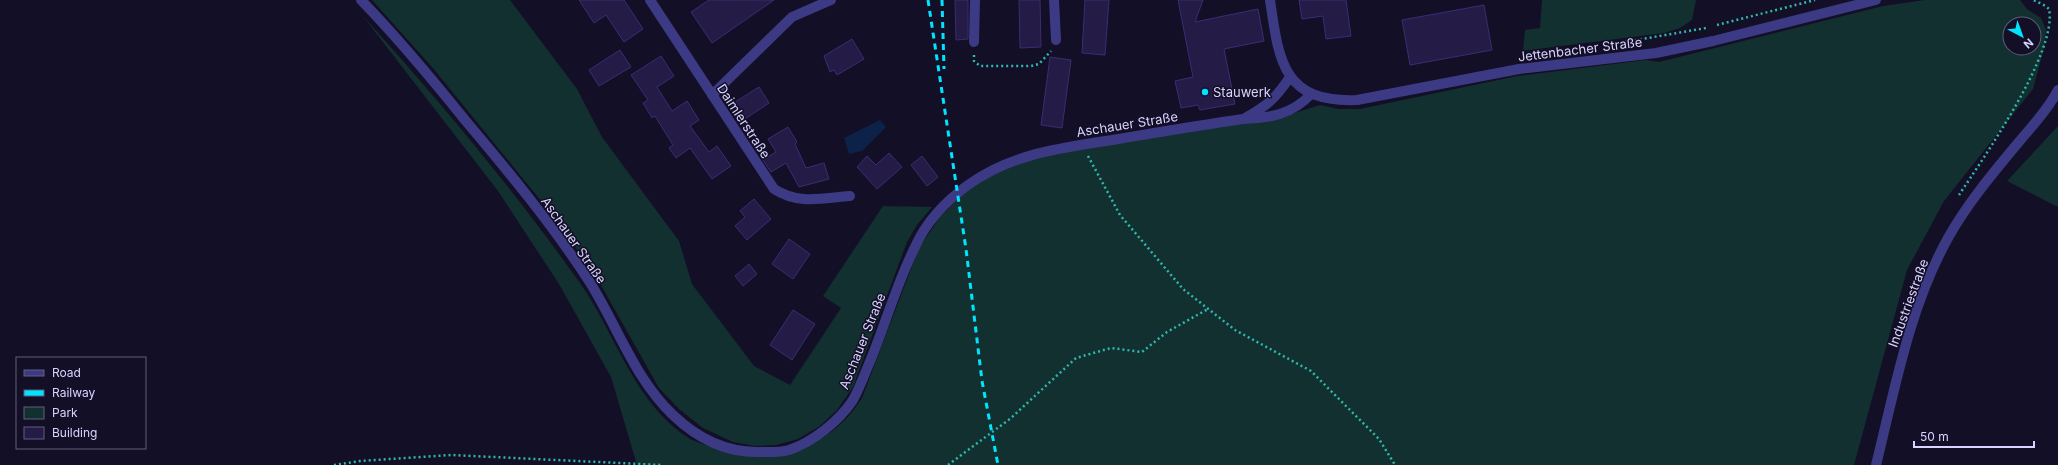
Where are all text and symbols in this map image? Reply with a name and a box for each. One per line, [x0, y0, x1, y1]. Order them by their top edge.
north arrow [2002, 16, 2042, 56]
street label: Jettenbacher Straße [1517, 33, 1643, 65]
text: N [2021, 36, 2036, 52]
street label: Daimlerstraße [714, 81, 774, 161]
place label: Stauwerk [1213, 84, 1271, 100]
marker: Stauwerk [1200, 87, 1210, 97]
street label: Aschauer Straße [1075, 108, 1179, 140]
street label: Aschauer Straße [538, 193, 610, 287]
street label: Industriestraße [1885, 257, 1931, 349]
street label: Aschauer Straße [835, 291, 889, 391]
legend [16, 357, 146, 449]
text: Road [52, 365, 81, 380]
text: Railway [52, 385, 96, 400]
text: Park [52, 405, 78, 420]
scale bar [1914, 423, 2034, 449]
text: Building [52, 425, 97, 440]
text: 50 m [1920, 429, 1949, 444]

